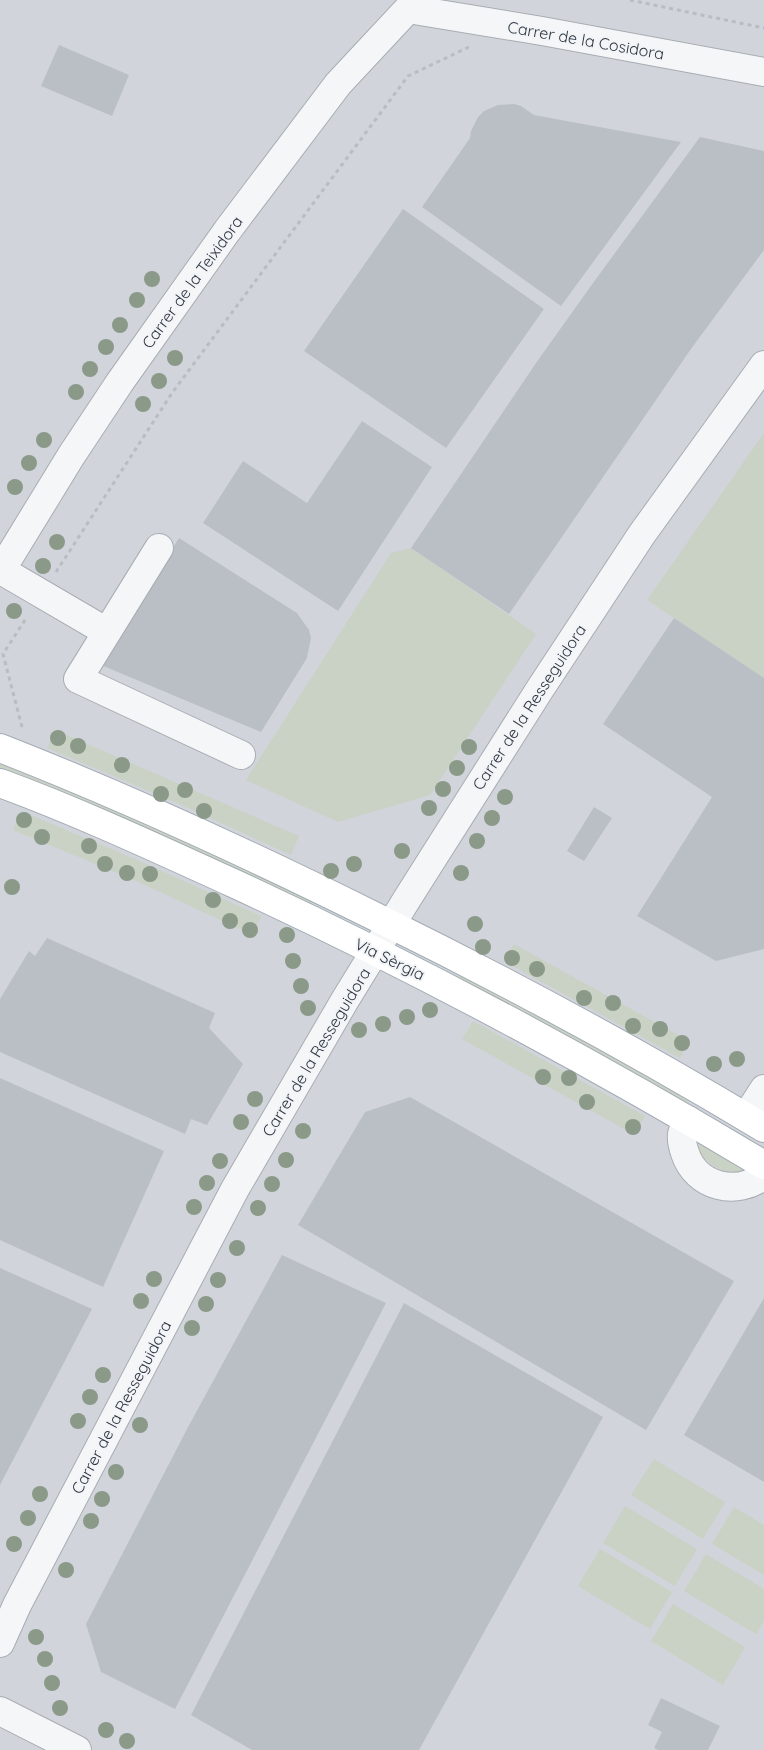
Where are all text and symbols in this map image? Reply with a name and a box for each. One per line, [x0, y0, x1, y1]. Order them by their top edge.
street label: Carrer de la Cosidora [506, 16, 666, 64]
street label: Carrer de la Teixidora [137, 212, 247, 352]
street label: Carrer de la Resseguidora [468, 620, 590, 794]
street label: Via Sèrgia [352, 934, 428, 984]
street label: Carrer de la Resseguidora [258, 964, 374, 1140]
street label: Carrer de la Resseguidora [67, 1317, 175, 1497]

